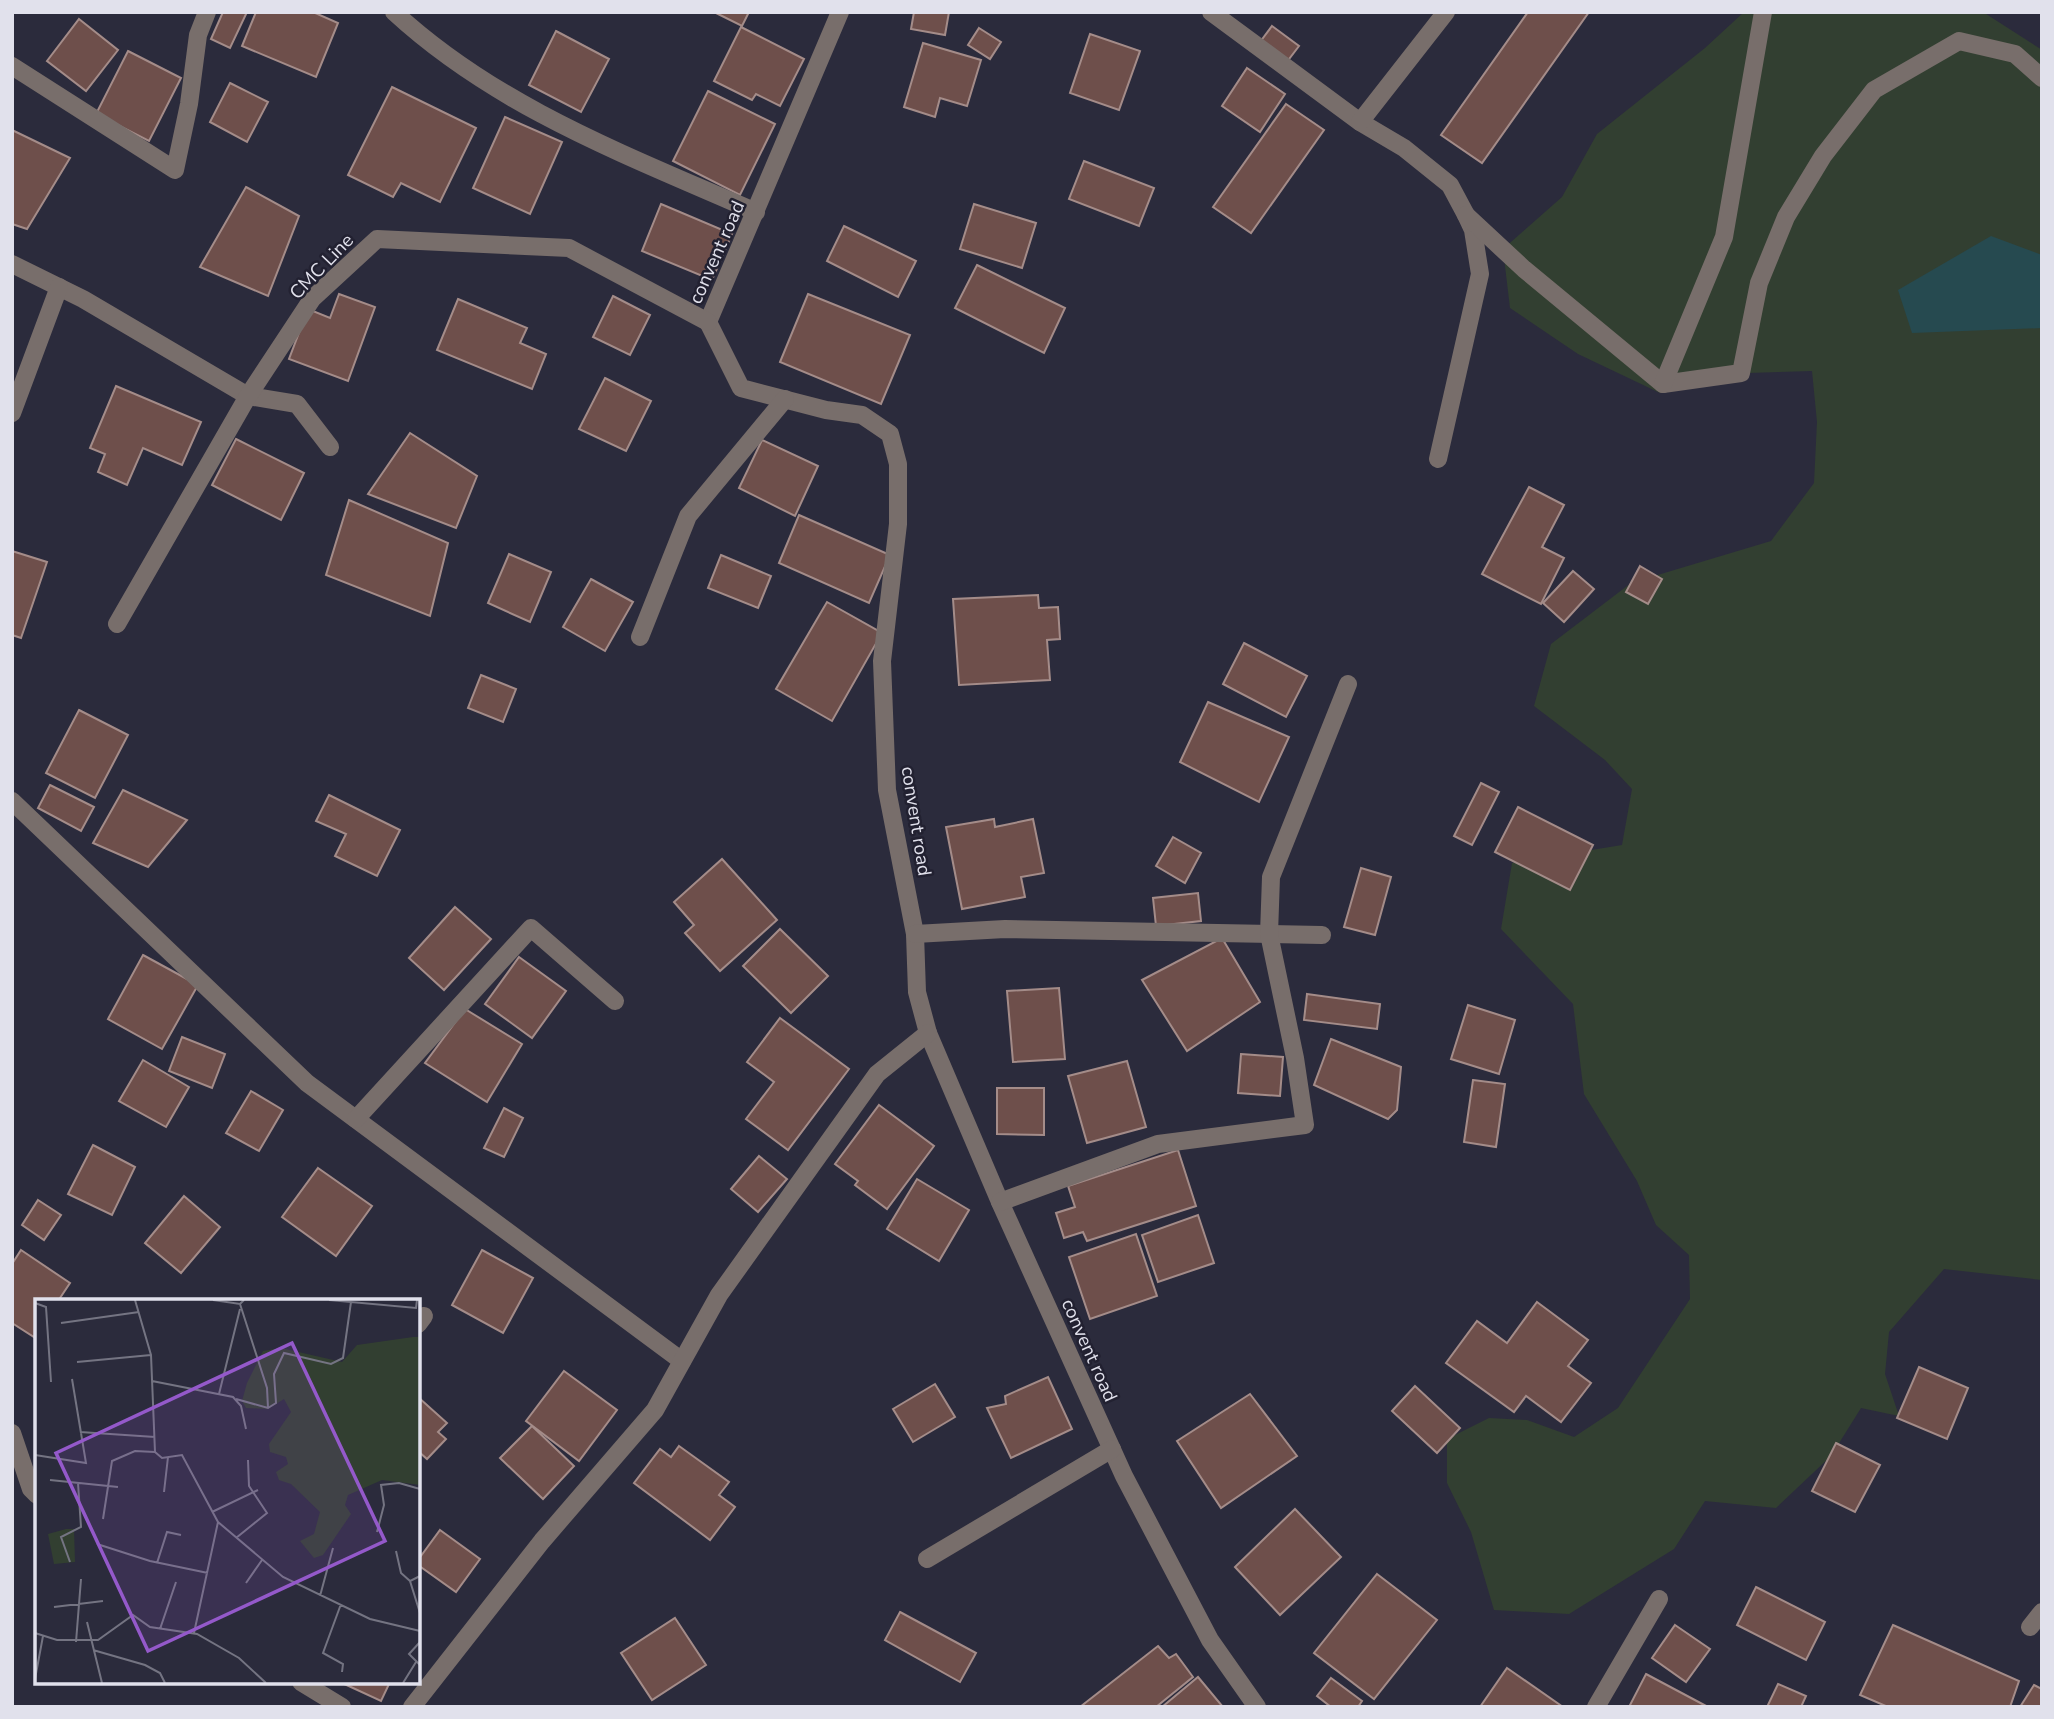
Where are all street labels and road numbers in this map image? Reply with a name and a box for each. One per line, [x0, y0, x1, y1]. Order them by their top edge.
street label: convent road [683, 197, 751, 308]
street label: CMC Line [284, 228, 360, 305]
street label: convent road [895, 765, 937, 878]
street label: convent road [1055, 1295, 1123, 1406]

